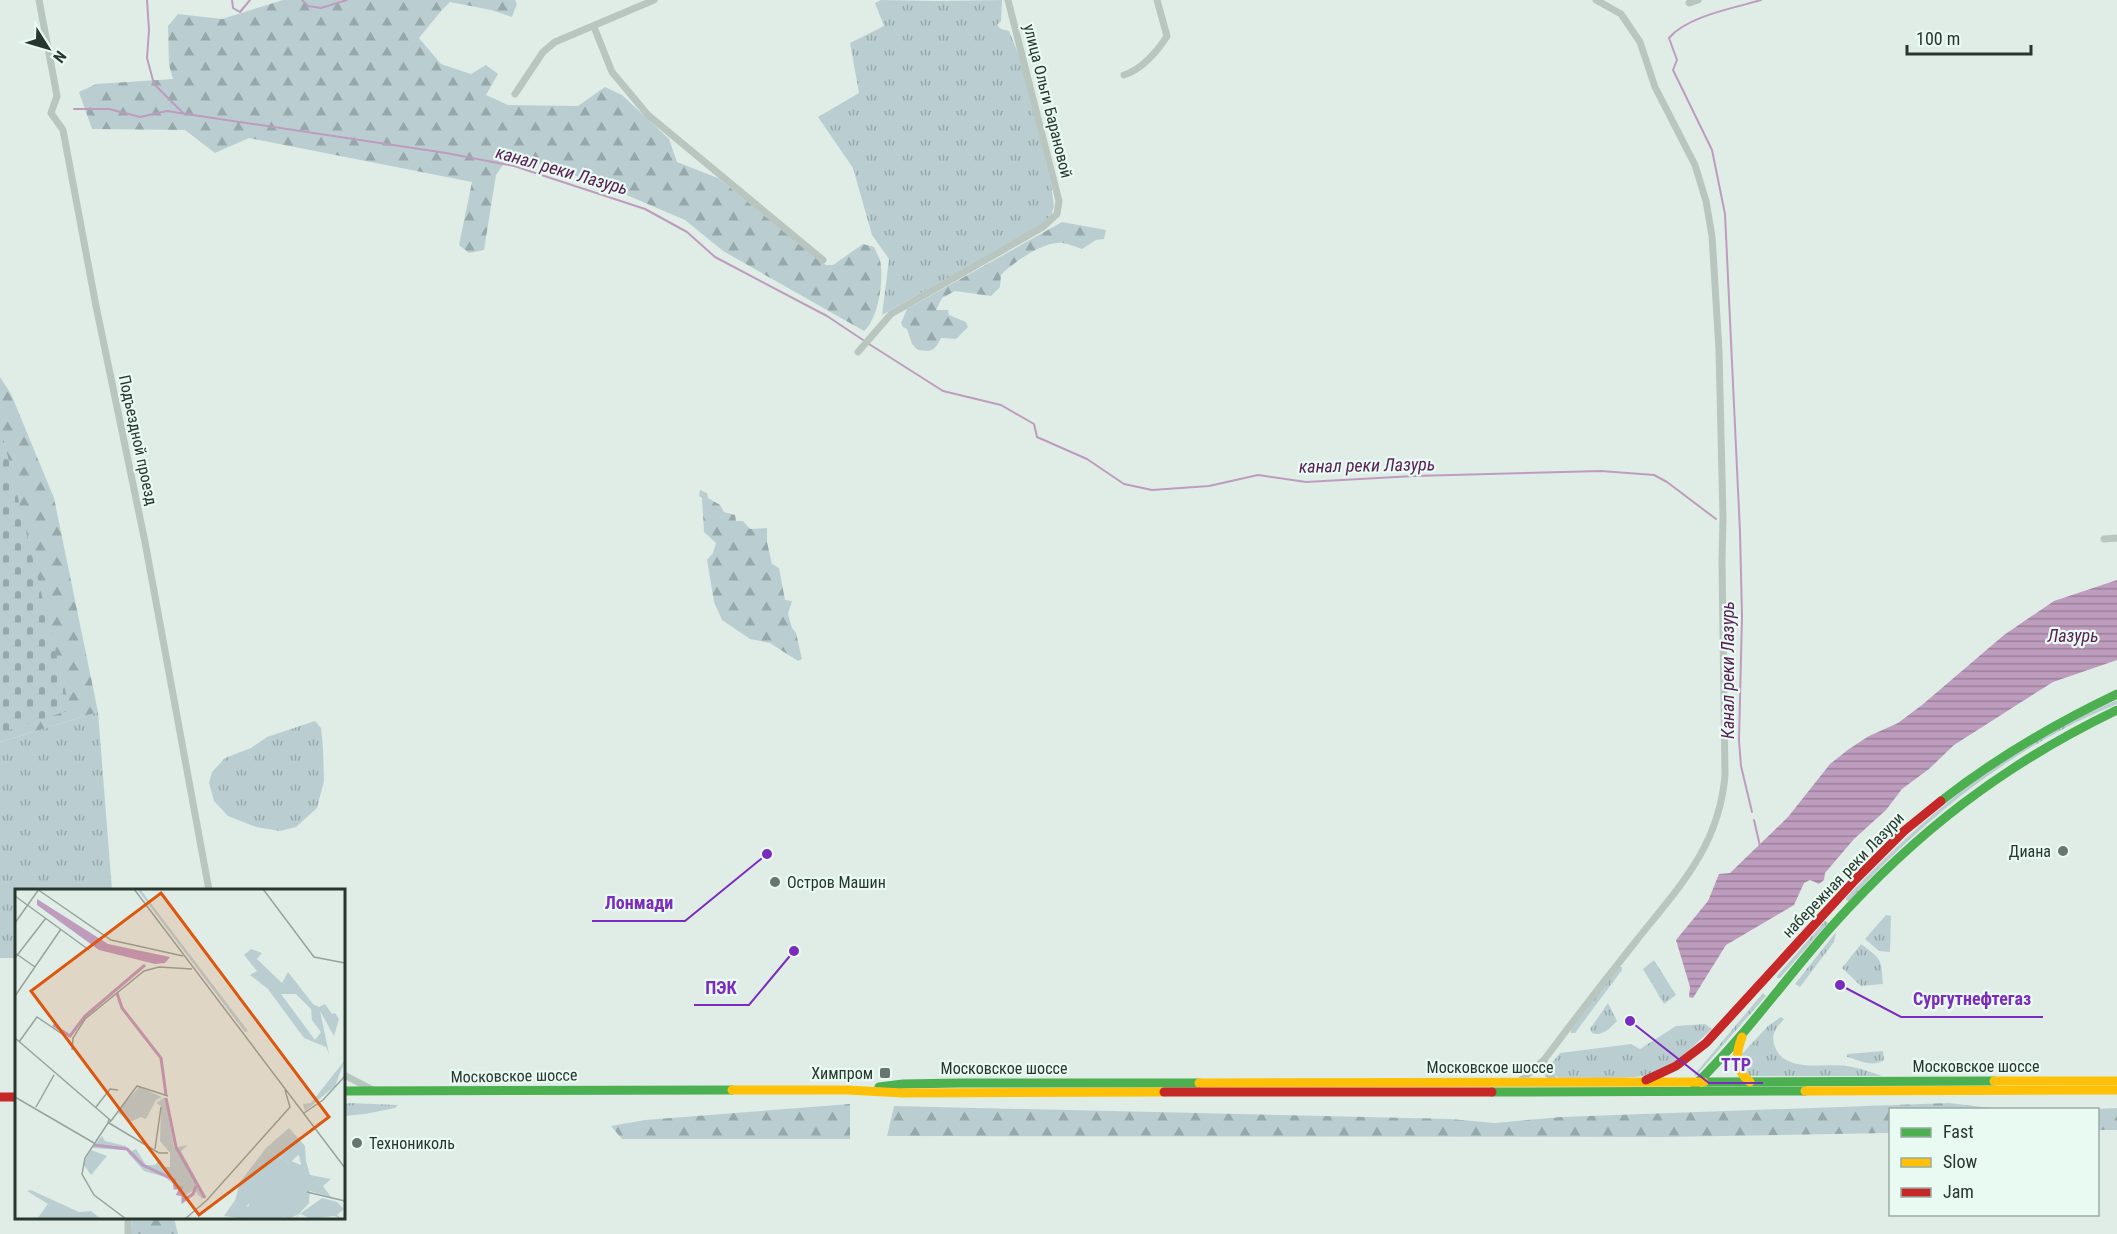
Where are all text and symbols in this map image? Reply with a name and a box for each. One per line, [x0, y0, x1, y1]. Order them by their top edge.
north arrow [18, 18, 78, 78]
scale bar [1907, 18, 2032, 56]
street label: улица Ольги Барановой [1020, 22, 1076, 180]
text: 100 m [1916, 28, 1960, 49]
text: N [49, 47, 70, 66]
water label: канал реки Лазурь [494, 141, 630, 199]
street label: Подъездной проезд [115, 373, 161, 507]
water label: канал реки Лазурь [1299, 453, 1435, 477]
water label: Канал реки Лазурь [1717, 601, 1738, 739]
water label: Лазурь [2046, 625, 2099, 646]
street label: набережная реки Лазури [1778, 809, 1908, 941]
place label: Диана [2009, 842, 2051, 861]
marker: Диана [2056, 844, 2070, 858]
place label: Остров Машин [787, 873, 886, 892]
marker: Остров Машин [768, 875, 782, 889]
callout: Лонмади [592, 885, 685, 921]
inset map [15, 889, 345, 1219]
text: Лонмади [605, 892, 673, 913]
callout: ПЭК [694, 969, 749, 1005]
text: ПЭК [705, 977, 738, 998]
callout: Сургутнефтегаз [1901, 981, 2043, 1017]
text: Сургутнефтегаз [1913, 988, 2031, 1009]
callout: ТТР [1709, 1047, 1763, 1083]
text: ТТР [1721, 1054, 1751, 1075]
street label: Московское шоссе [1913, 1057, 2039, 1076]
street label: Московское шоссе [1427, 1058, 1553, 1077]
street label: Московское шоссе [941, 1059, 1067, 1078]
place label: Химпром [811, 1064, 873, 1083]
street label: Московское шоссе [450, 1065, 578, 1087]
marker: Химпром [878, 1066, 892, 1080]
legend [1889, 1108, 2099, 1216]
text: Fast [1943, 1121, 1974, 1142]
place label: Технониколь [369, 1134, 455, 1153]
marker: Технониколь [350, 1136, 364, 1150]
text: Slow [1943, 1151, 1978, 1172]
text: Jam [1943, 1181, 1974, 1202]

